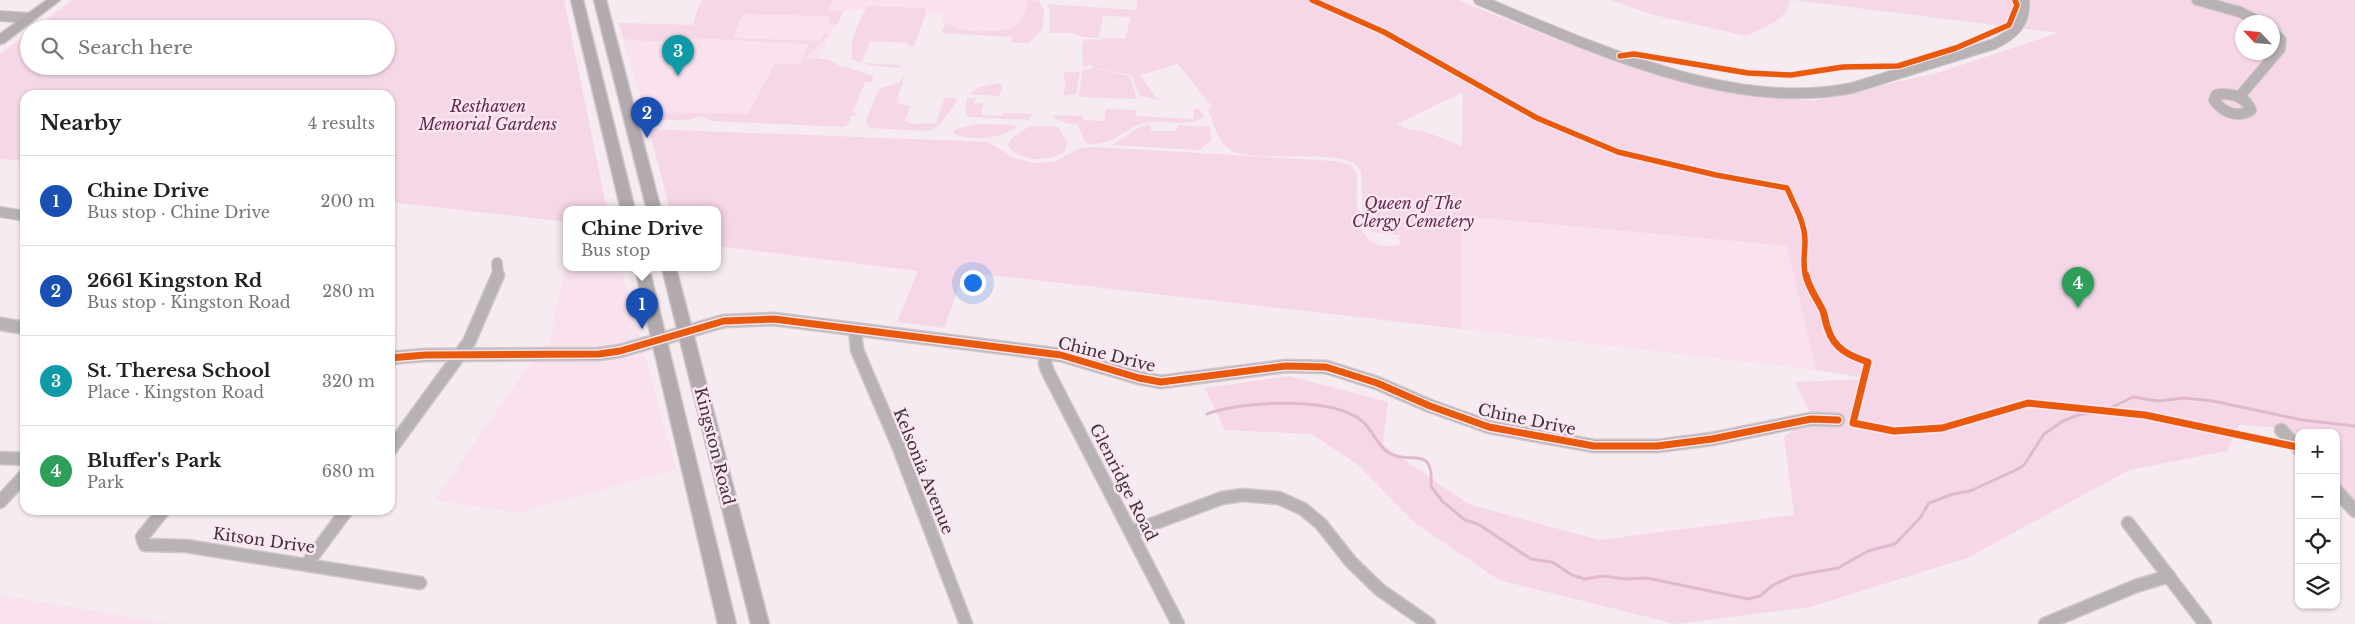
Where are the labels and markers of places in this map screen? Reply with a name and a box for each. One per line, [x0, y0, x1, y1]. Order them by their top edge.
pin: 3 [662, 35, 694, 76]
pin: 2 [631, 97, 663, 138]
pin: 4 [2062, 267, 2094, 308]
pin: 1 [626, 288, 658, 329]

